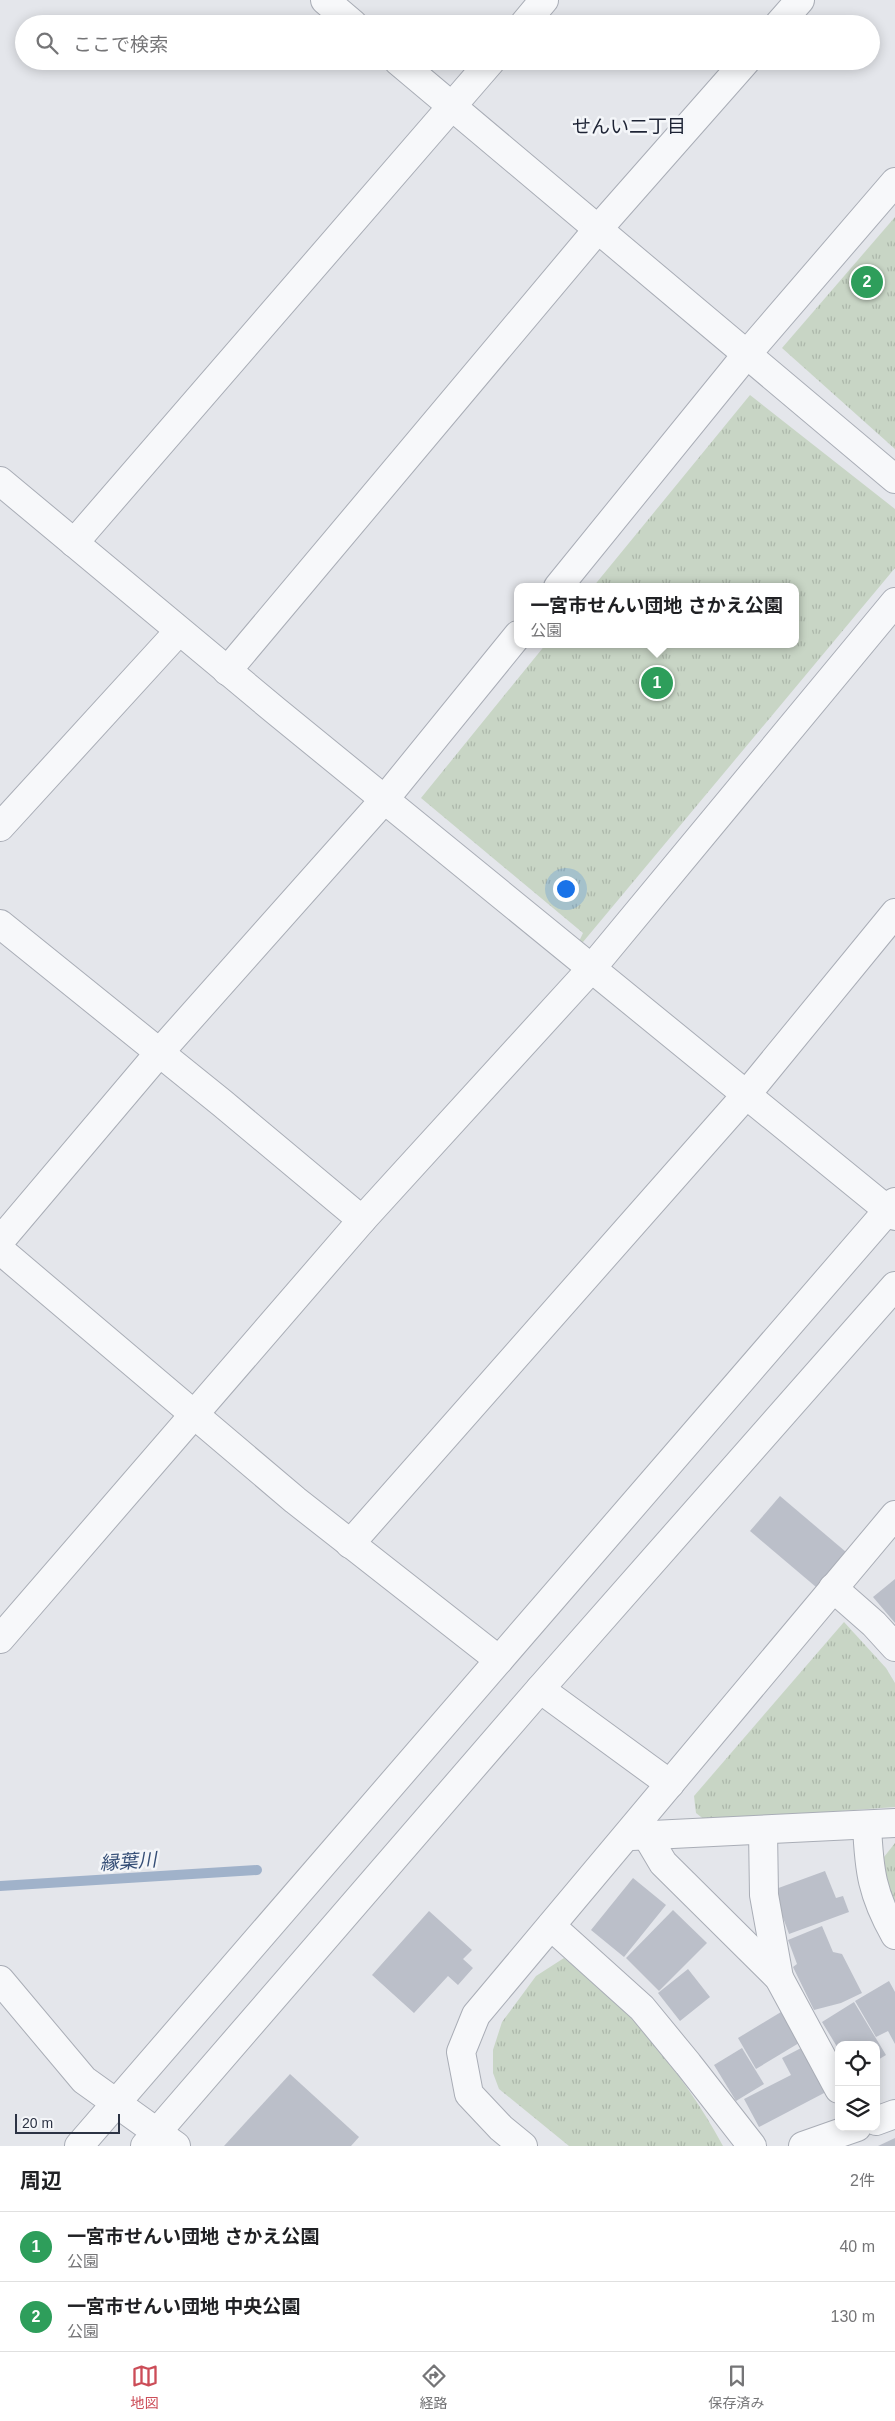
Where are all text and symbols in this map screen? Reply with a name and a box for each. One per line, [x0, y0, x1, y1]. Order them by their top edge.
search box [15, 15, 880, 70]
icon: search [33, 29, 61, 57]
text: ここで検索 [73, 34, 168, 55]
district label: せんい二丁目 [572, 116, 686, 137]
pin: 2 [851, 263, 883, 301]
popup [514, 583, 799, 648]
text: 一宮市せんい団地 さかえ公園 [530, 595, 783, 616]
text: 公園 [530, 622, 562, 639]
pin: 1 [641, 664, 673, 702]
your location [553, 876, 579, 902]
water label: 縁葉川 [99, 1849, 159, 1874]
map controls [835, 2041, 880, 2131]
button: locate [835, 2041, 880, 2086]
button: layers [835, 2086, 880, 2131]
scale bar [15, 2111, 120, 2134]
text: 20 m [22, 2115, 53, 2131]
text: 周辺 [20, 2169, 62, 2192]
text: 2件 [850, 2172, 875, 2189]
text: 一宮市せんい団地 さかえ公園 [67, 2226, 319, 2247]
text: 1 [32, 2238, 40, 2255]
text: 40 m [839, 2238, 875, 2255]
text: 公園 [67, 2253, 99, 2270]
text: 一宮市せんい団地 中央公園 [67, 2296, 300, 2317]
text: 2 [32, 2308, 40, 2325]
text: 130 m [831, 2308, 875, 2325]
text: 公園 [67, 2323, 99, 2340]
tab: 地図 [131, 2362, 159, 2412]
tab: 経路 [420, 2362, 448, 2412]
tab: 保存済み [709, 2362, 765, 2412]

